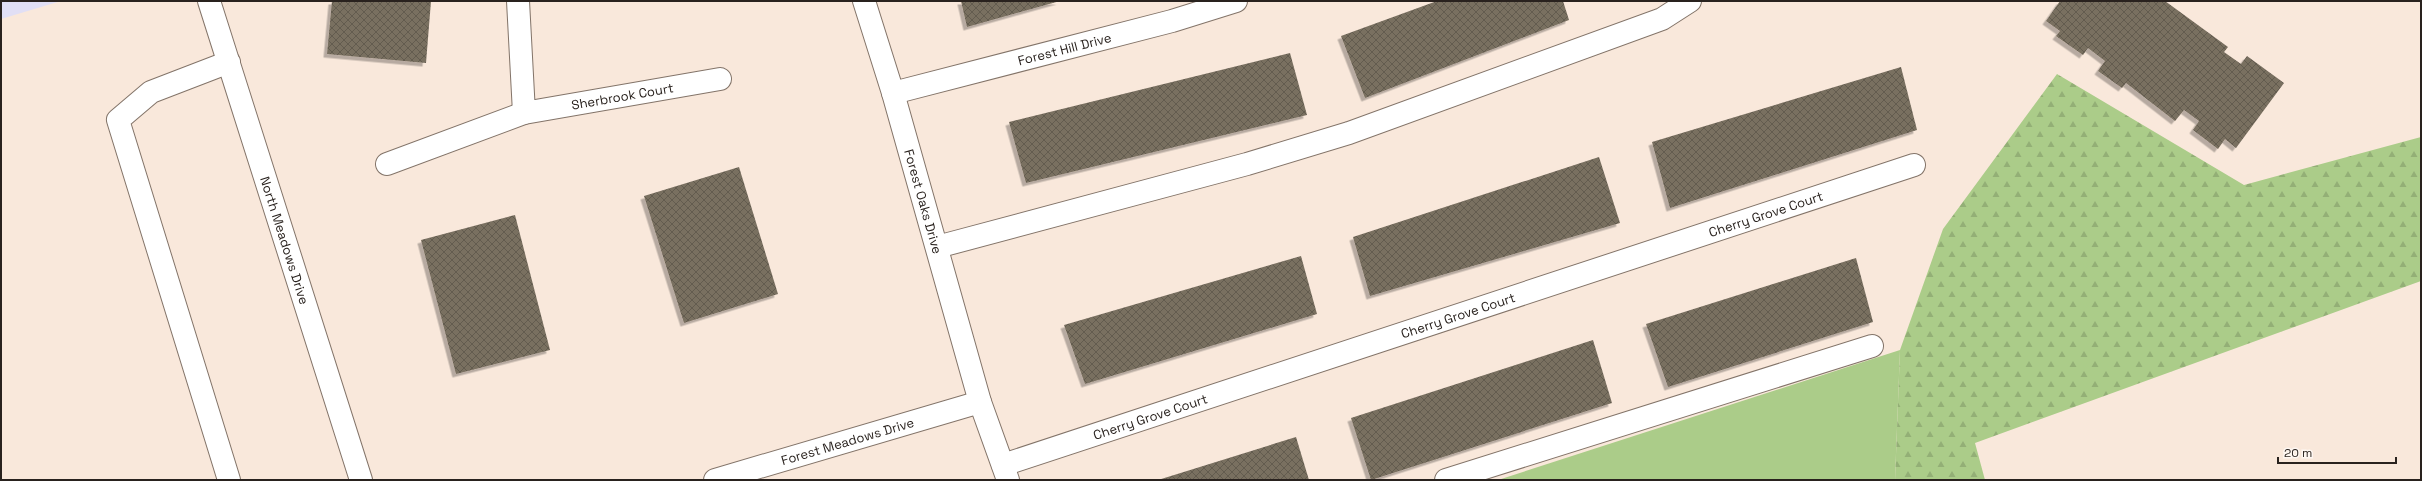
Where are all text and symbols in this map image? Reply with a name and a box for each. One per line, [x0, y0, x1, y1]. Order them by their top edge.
street label: Forest Hill Drive [1016, 29, 1113, 69]
street label: Sherbrook Court [570, 79, 675, 113]
street label: Forest Oaks Drive [901, 147, 946, 256]
street label: North Meadows Drive [257, 174, 313, 306]
street label: Cherry Grove Court [1706, 187, 1825, 241]
street label: Cherry Grove Court [1399, 288, 1517, 342]
street label: Cherry Grove Court [1091, 390, 1210, 443]
street label: Forest Meadows Drive [779, 413, 916, 469]
scale bar [2278, 439, 2396, 465]
text: 20 m [2284, 445, 2312, 461]

